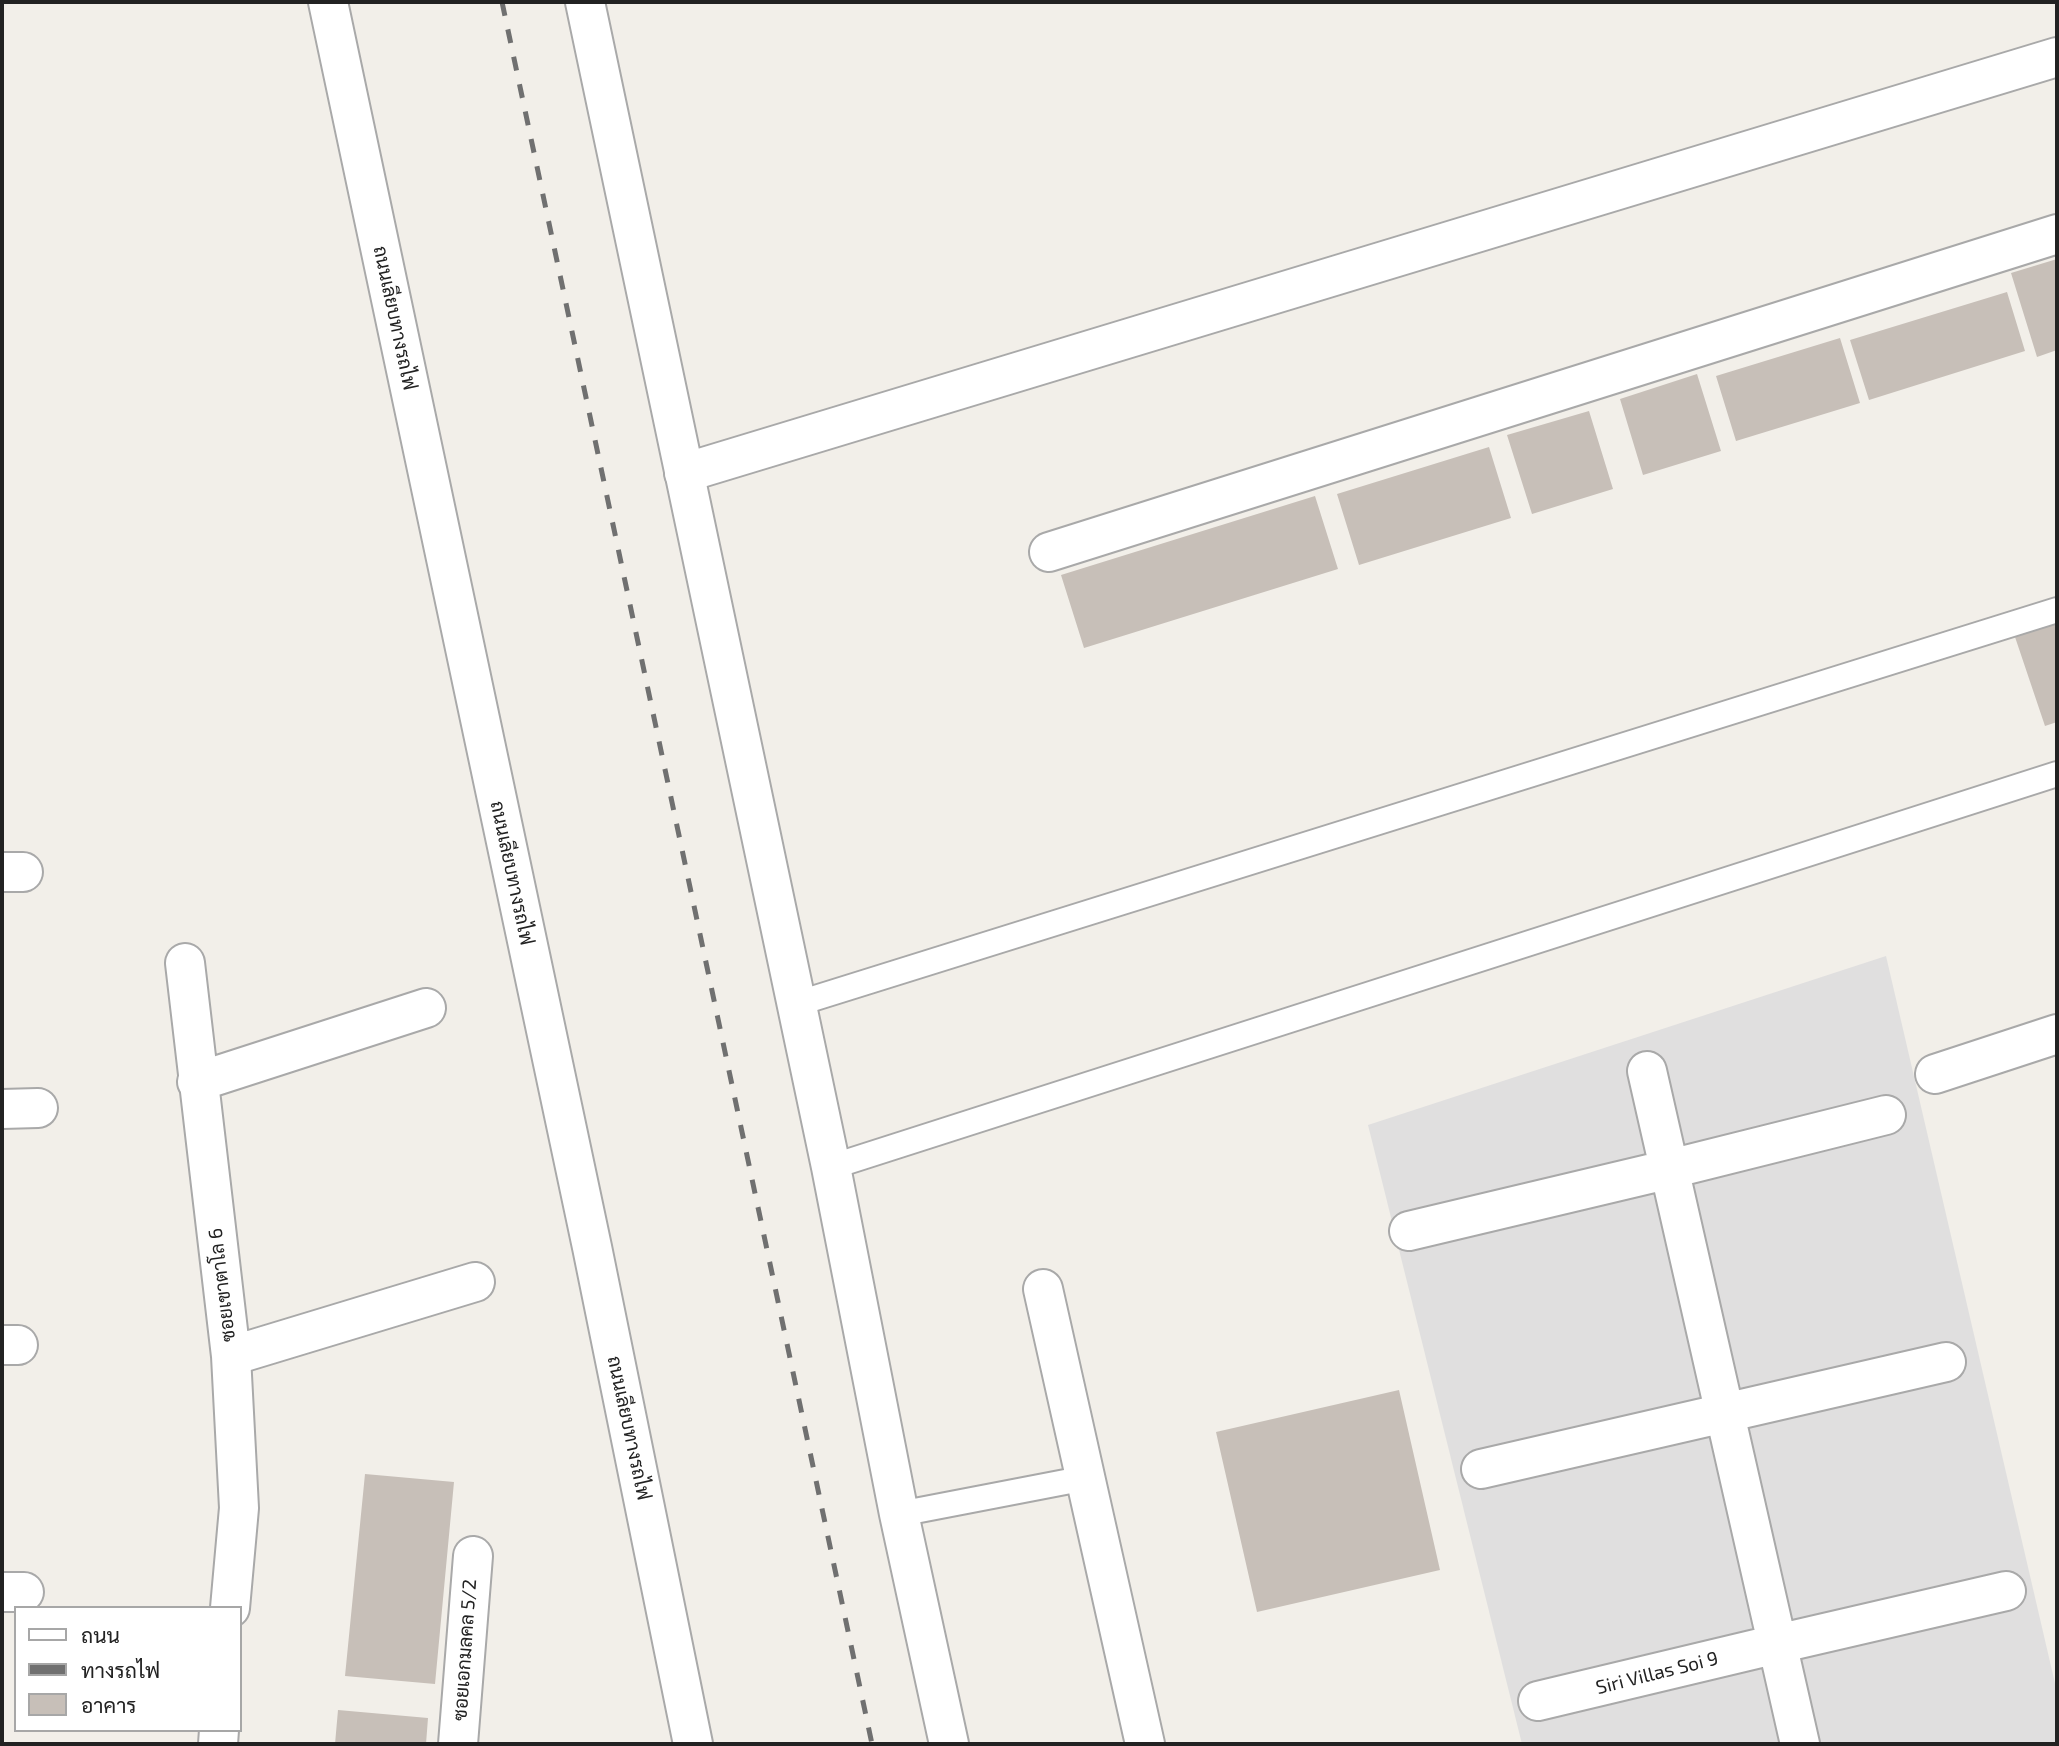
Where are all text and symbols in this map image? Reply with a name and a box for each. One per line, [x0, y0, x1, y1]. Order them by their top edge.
street label: ถนนเลียบทางรถไฟ [369, 244, 421, 392]
street label: ถนนเลียบทางรถไฟ [486, 799, 538, 947]
street label: ซอยเขาตาโล 6 [204, 1227, 240, 1343]
street label: ถนนเลียบทางรถไฟ [603, 1354, 655, 1502]
street label: ซอยเอกมลคล 5/2 [449, 1578, 481, 1722]
legend [14, 1606, 242, 1732]
text: ถนน [81, 1622, 120, 1647]
street label: Siri Villas Soi 9 [1594, 1647, 1720, 1699]
text: ทางรถไฟ [81, 1657, 160, 1682]
text: อาคาร [81, 1692, 137, 1717]

